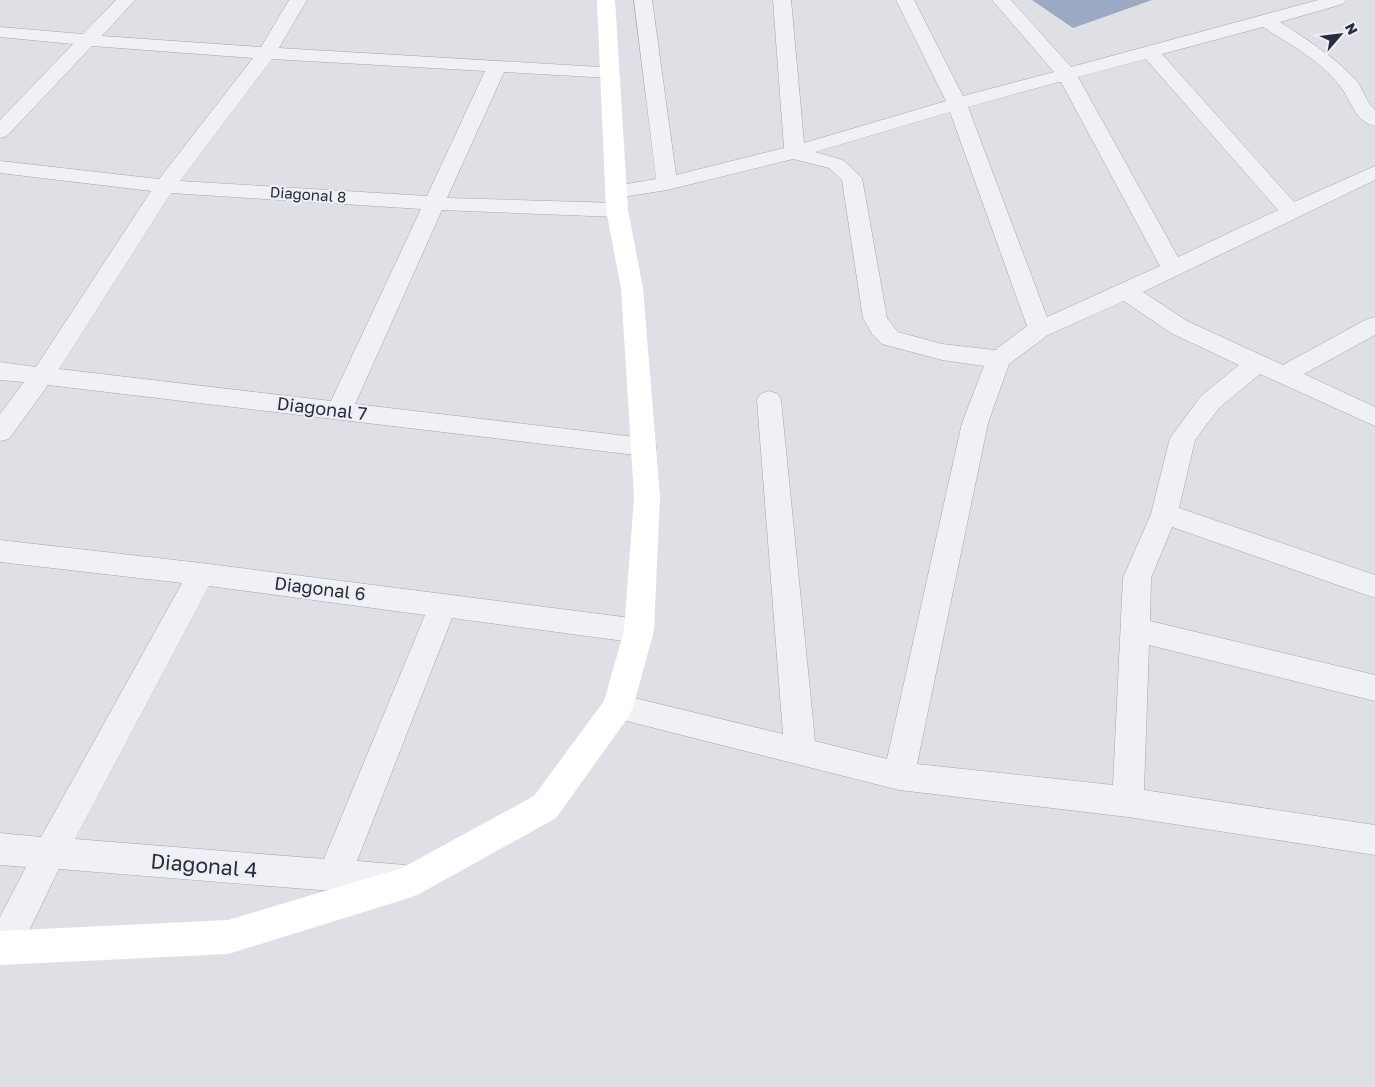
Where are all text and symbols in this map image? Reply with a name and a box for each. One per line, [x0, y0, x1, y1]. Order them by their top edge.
north arrow [1315, 10, 1365, 60]
text: N [1342, 20, 1362, 37]
street label: Diagonal 8 [269, 182, 347, 206]
street label: Diagonal 7 [276, 392, 368, 424]
street label: Diagonal 6 [273, 571, 367, 605]
street label: Diagonal 4 [150, 847, 259, 883]

